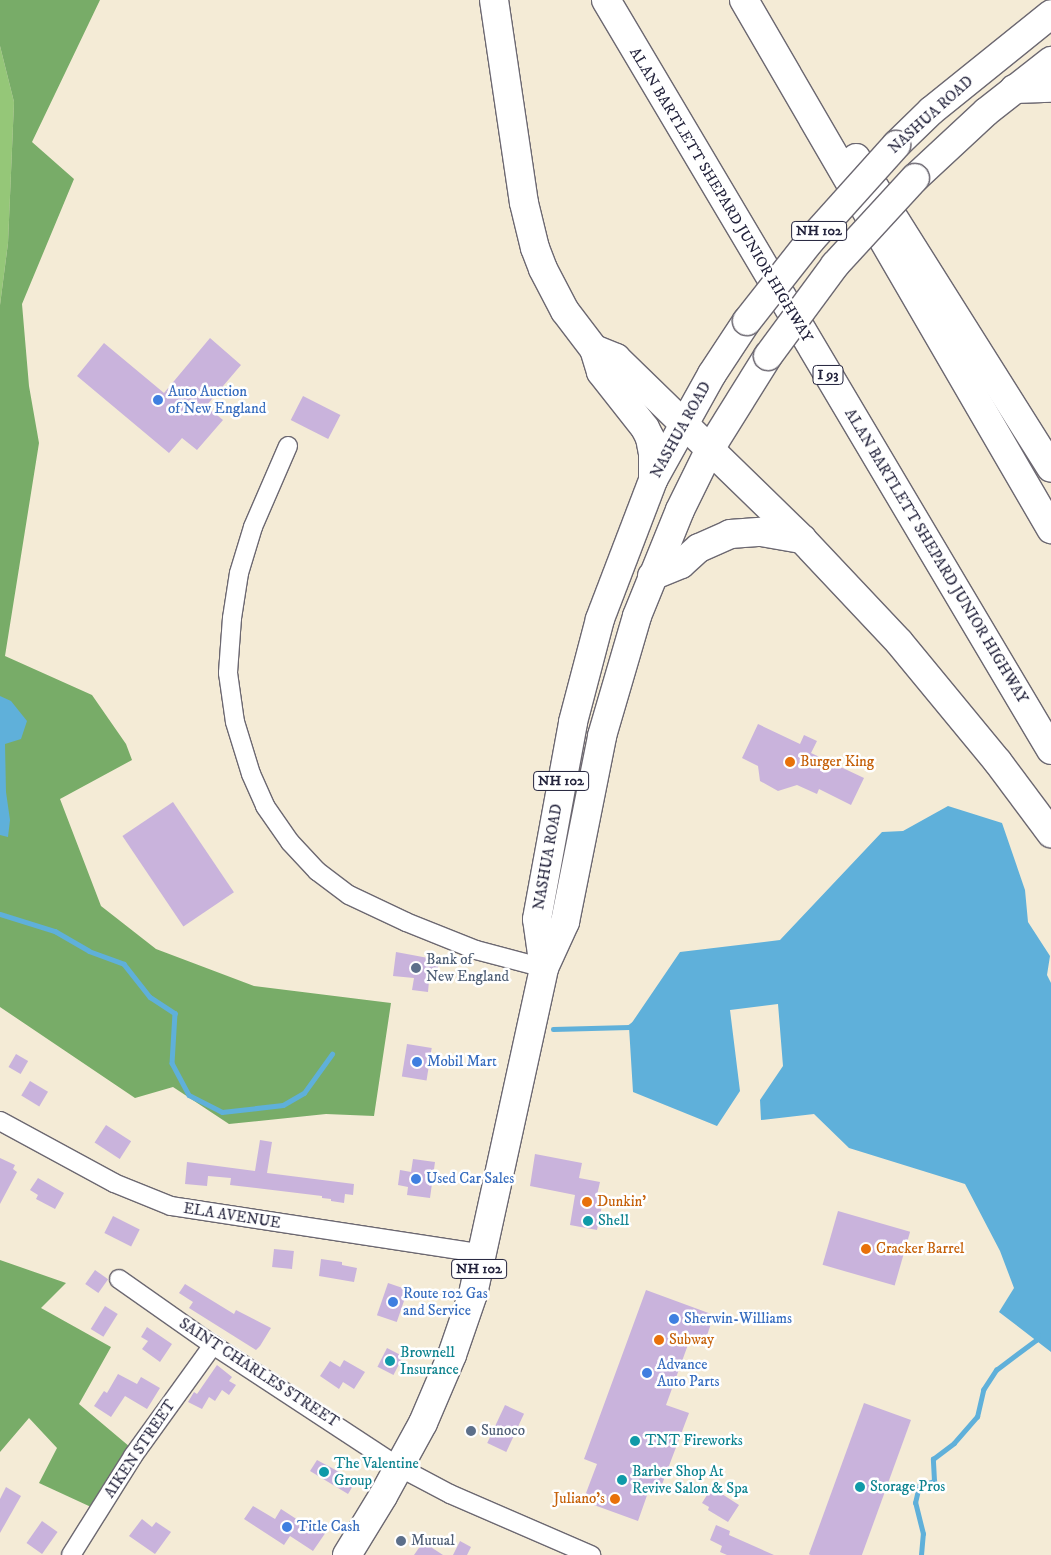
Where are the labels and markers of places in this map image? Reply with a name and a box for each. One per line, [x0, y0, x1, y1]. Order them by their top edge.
place label: Auto Auction of New England [168, 382, 266, 417]
marker: Auto Auction of New England [152, 394, 164, 406]
place label: Burger King [800, 753, 874, 771]
marker: Burger King [784, 756, 796, 768]
place label: Bank of New England [426, 950, 509, 985]
marker: Bank of New England [410, 962, 422, 974]
place label: Mobil Mart [427, 1053, 497, 1071]
marker: Mobil Mart [411, 1056, 423, 1068]
place label: Used Car Sales [426, 1170, 514, 1188]
marker: Used Car Sales [410, 1173, 422, 1185]
place label: Dunkin' [597, 1193, 646, 1211]
marker: Dunkin' [581, 1196, 593, 1208]
place label: Shell [598, 1212, 629, 1230]
marker: Shell [582, 1215, 594, 1227]
place label: Cracker Barrel [876, 1240, 964, 1258]
marker: Cracker Barrel [860, 1243, 872, 1255]
place label: Route 102 Gas and Service [403, 1284, 488, 1319]
marker: Route 102 Gas and Service [387, 1296, 399, 1308]
place label: Sherwin-Williams [684, 1310, 792, 1328]
marker: Sherwin-Williams [668, 1313, 680, 1325]
place label: Subway [669, 1331, 714, 1349]
marker: Subway [653, 1334, 665, 1346]
place label: Brownell Insurance [400, 1343, 459, 1378]
marker: Brownell Insurance [384, 1355, 396, 1367]
place label: Advance Auto Parts [657, 1355, 720, 1390]
marker: Advance Auto Parts [641, 1367, 653, 1379]
place label: Sunoco [481, 1422, 525, 1440]
marker: Sunoco [465, 1425, 477, 1437]
place label: TNT Fireworks [645, 1432, 743, 1450]
marker: TNT Fireworks [629, 1435, 641, 1447]
place label: The Valentine Group [334, 1454, 419, 1489]
place label: Barber Shop At Revive Salon & Spa [632, 1462, 748, 1497]
marker: The Valentine Group [318, 1466, 330, 1478]
marker: Barber Shop At Revive Salon & Spa [616, 1474, 628, 1486]
place label: Storage Pros [870, 1478, 945, 1496]
marker: Storage Pros [854, 1481, 866, 1493]
place label: Juliano's [554, 1490, 605, 1508]
marker: Juliano's [609, 1493, 621, 1505]
place label: Title Cash [297, 1518, 360, 1536]
marker: Title Cash [281, 1521, 293, 1533]
place label: Mutual [411, 1532, 455, 1550]
marker: Mutual [395, 1535, 407, 1547]

